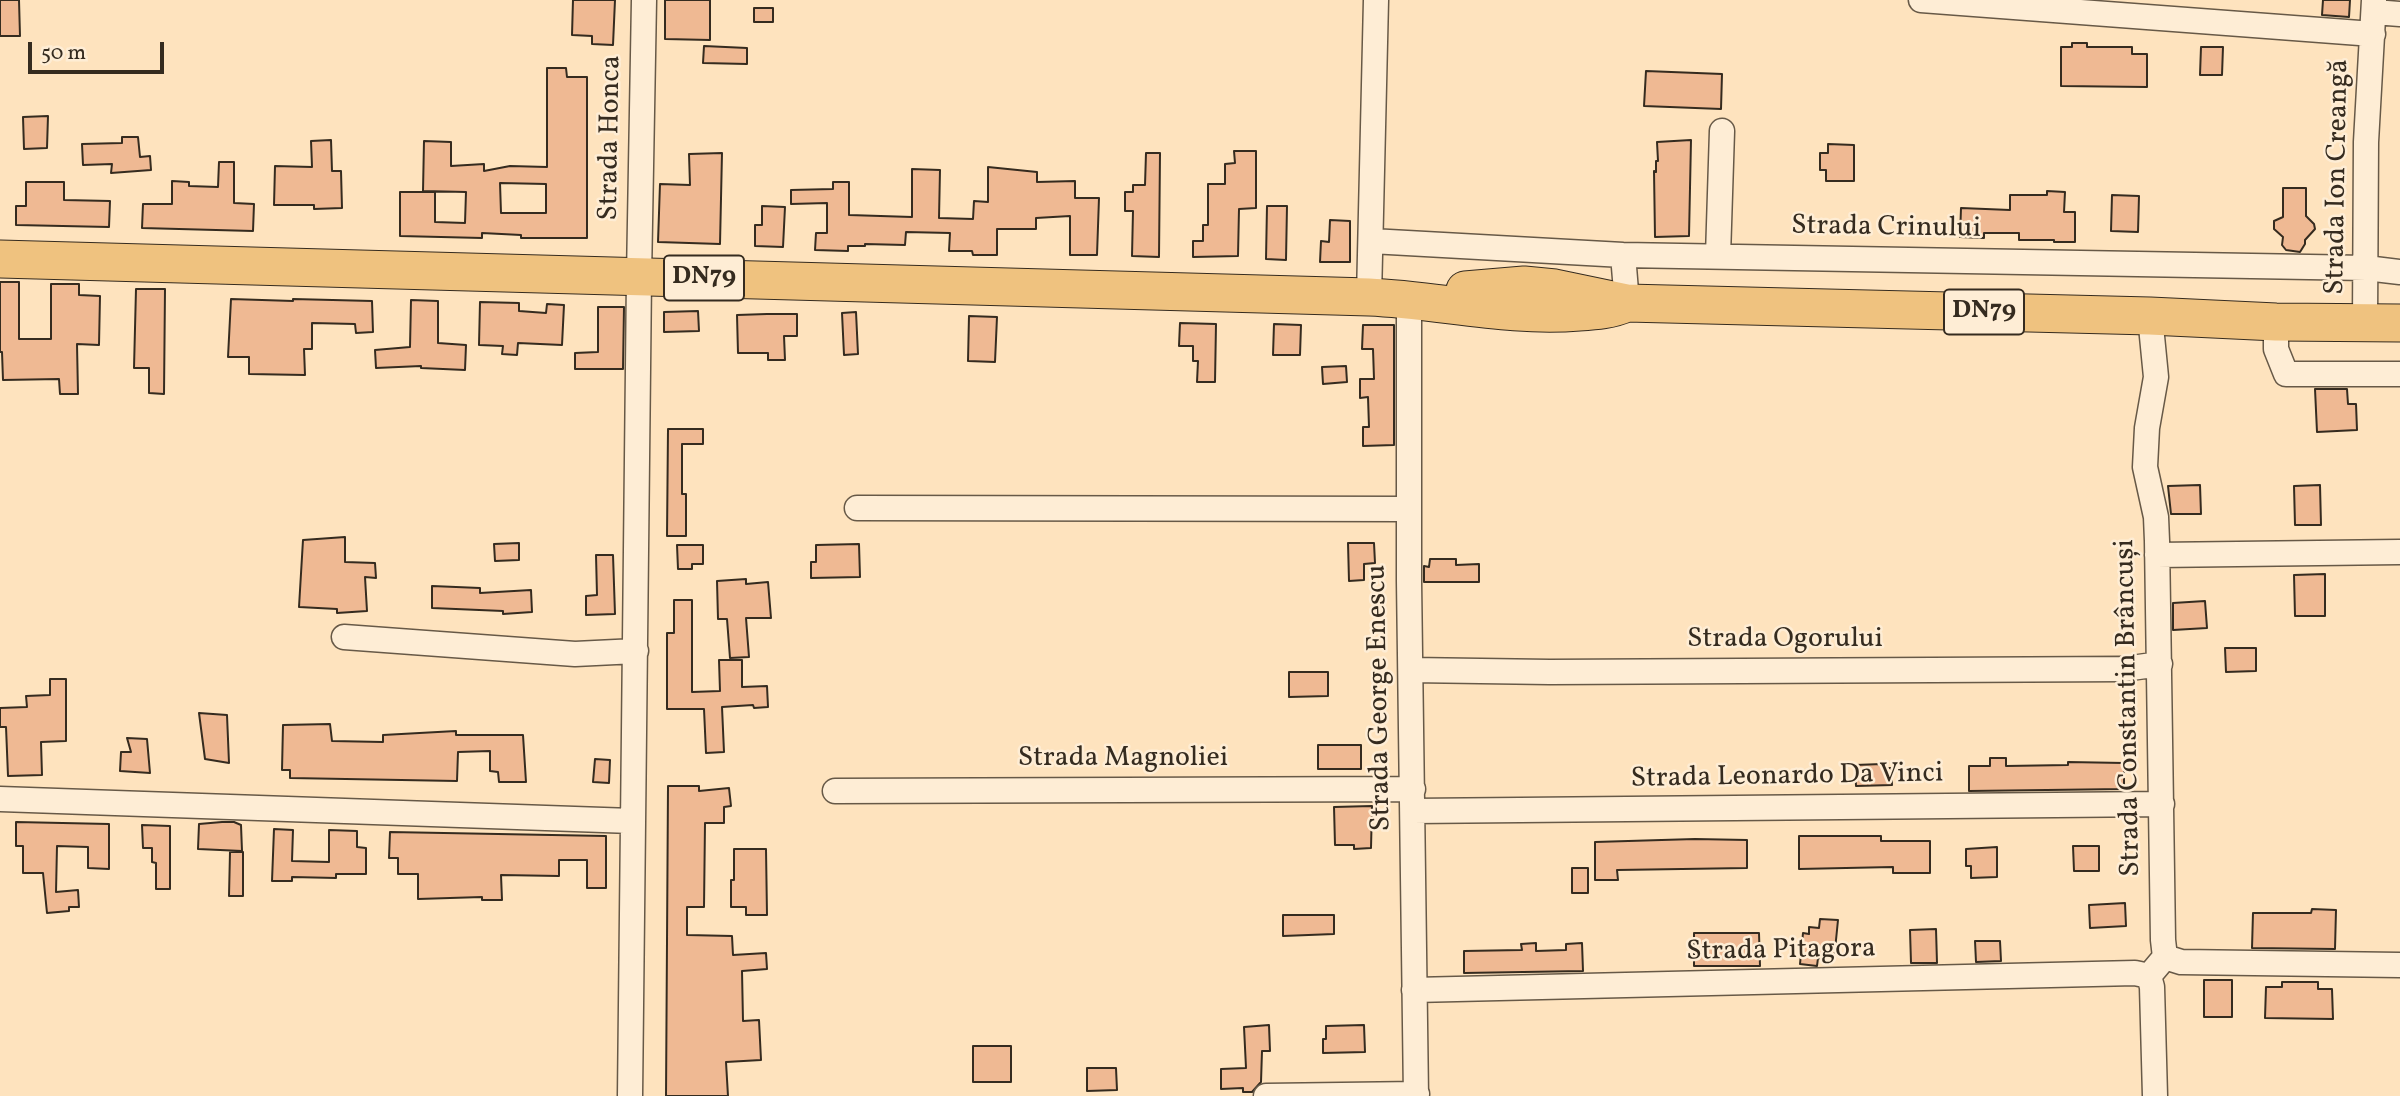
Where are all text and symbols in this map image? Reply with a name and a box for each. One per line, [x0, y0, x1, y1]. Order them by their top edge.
scale bar [32, 28, 168, 72]
text: 50 m [41, 39, 86, 68]
street label: Strada Honca [594, 55, 630, 221]
street label: Strada Ion Creangă [2320, 59, 2358, 295]
street label: Strada Crinului [1791, 211, 1981, 247]
road number: DN79 [664, 256, 744, 300]
road number: DN79 [1944, 290, 2024, 334]
street label: Strada Constantin Brâncuși [2110, 539, 2150, 877]
street label: Strada George Enescu [1362, 564, 1400, 832]
street label: Strada Ogorului [1687, 624, 1883, 658]
street label: Strada Magnoliei [1018, 743, 1228, 777]
street label: Strada Leonardo Da Vinci [1630, 758, 1944, 798]
street label: Strada Pitagora [1686, 934, 1876, 970]

